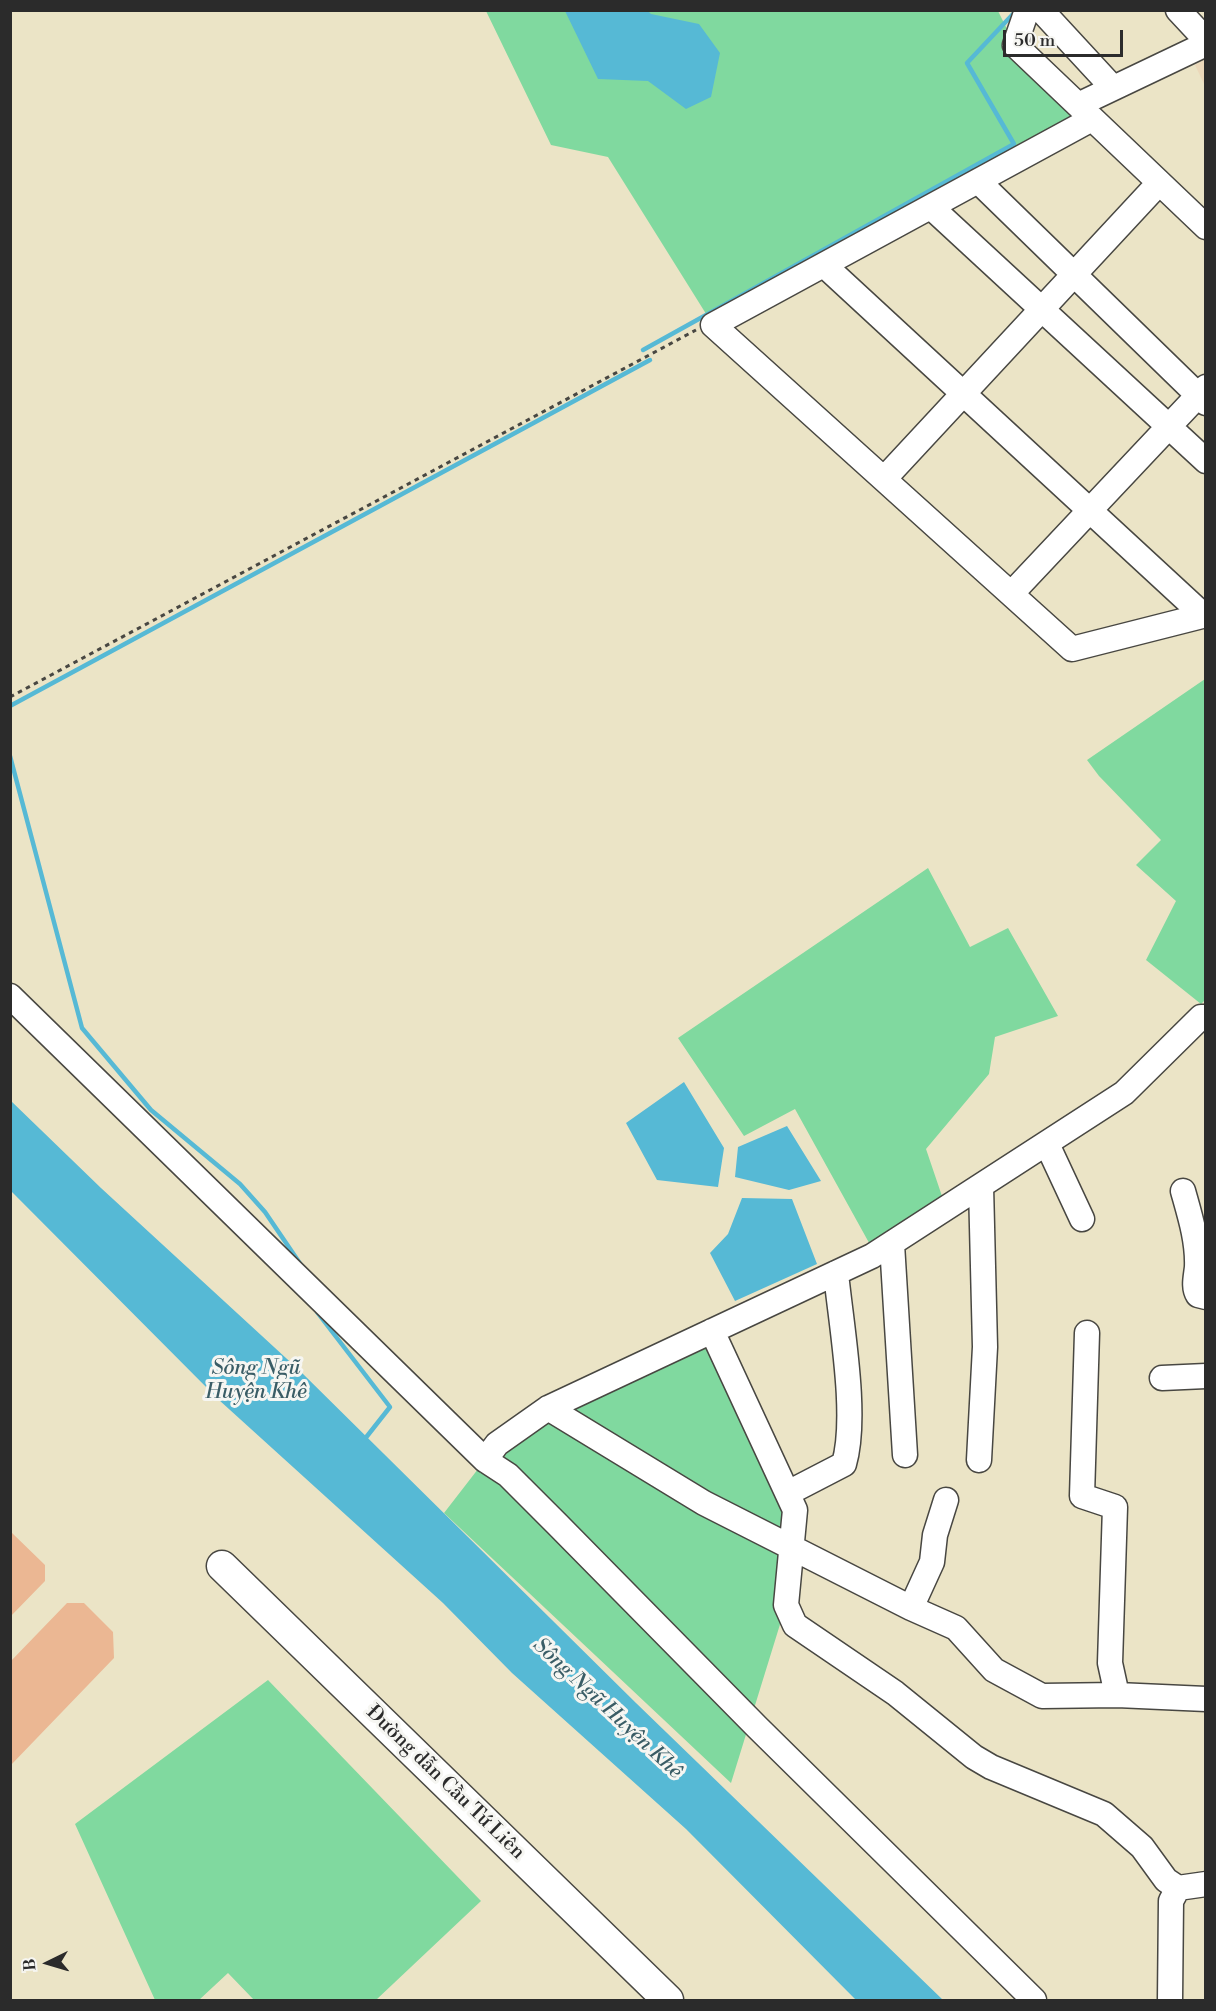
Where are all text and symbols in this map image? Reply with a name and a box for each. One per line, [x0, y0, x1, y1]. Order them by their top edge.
scale bar [1006, 18, 1126, 56]
text: 50 m [1014, 29, 1055, 52]
water label: Sông Ngũ Huyện Khê [205, 1356, 307, 1406]
water label: Sông Ngũ Huyện Khê [527, 1633, 687, 1785]
street label: Đường dẫn Cầu Tứ Liên [361, 1701, 529, 1865]
north arrow [18, 1933, 78, 1993]
text: B [20, 1958, 41, 1971]

